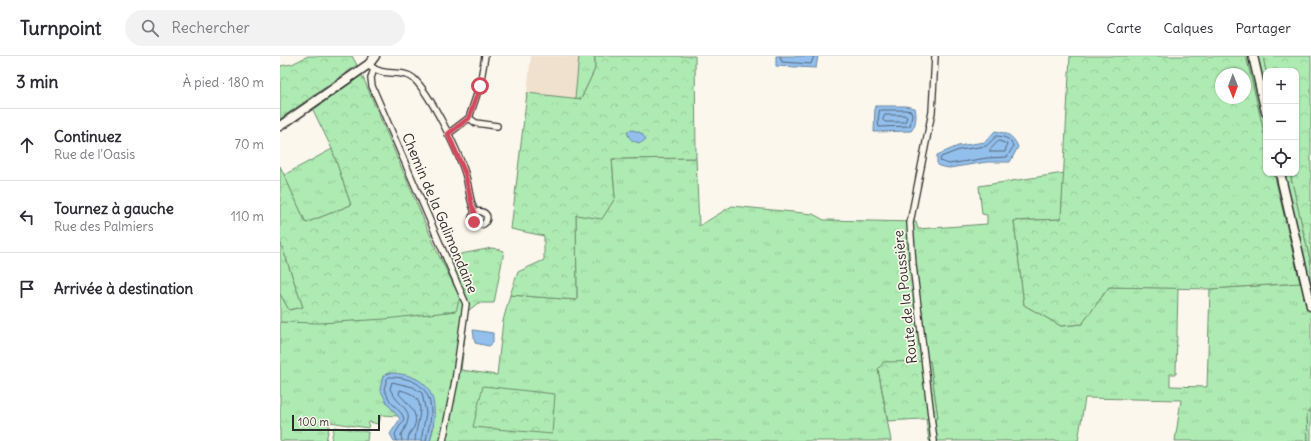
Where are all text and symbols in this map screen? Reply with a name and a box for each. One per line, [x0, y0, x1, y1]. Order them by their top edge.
search box [125, 10, 405, 46]
text: Turnpoint [20, 16, 101, 40]
icon: search [139, 17, 161, 39]
text: Rechercher [171, 18, 250, 37]
text: Carte [1107, 19, 1141, 37]
text: Calques [1163, 19, 1213, 37]
text: Partager [1235, 19, 1291, 37]
north arrow [1215, 68, 1251, 104]
map controls [1263, 68, 1299, 176]
button: + [1263, 68, 1299, 104]
text: 3 min [16, 71, 58, 93]
text: À pied · 180 m [183, 74, 264, 91]
route start [471, 77, 489, 95]
button: − [1263, 104, 1299, 140]
text: Continuez [54, 127, 122, 146]
street label: Chemin de la Galimondaine [398, 130, 482, 296]
icon: ahead [16, 134, 38, 156]
text: 70 m [235, 136, 264, 153]
button: locate [1263, 140, 1299, 176]
text: Rue de l'Oasis [54, 146, 135, 163]
text: Tournez à gauche [54, 199, 174, 218]
icon: left [16, 206, 38, 228]
text: 110 m [231, 208, 264, 225]
route end [465, 213, 483, 231]
text: Rue des Palmiers [54, 218, 154, 235]
street label: Route de la Poussière [889, 229, 921, 365]
icon: arrive [16, 278, 38, 300]
text: Arrivée à destination [54, 279, 193, 298]
scale bar [292, 413, 380, 432]
text: 100 m [298, 415, 329, 429]

